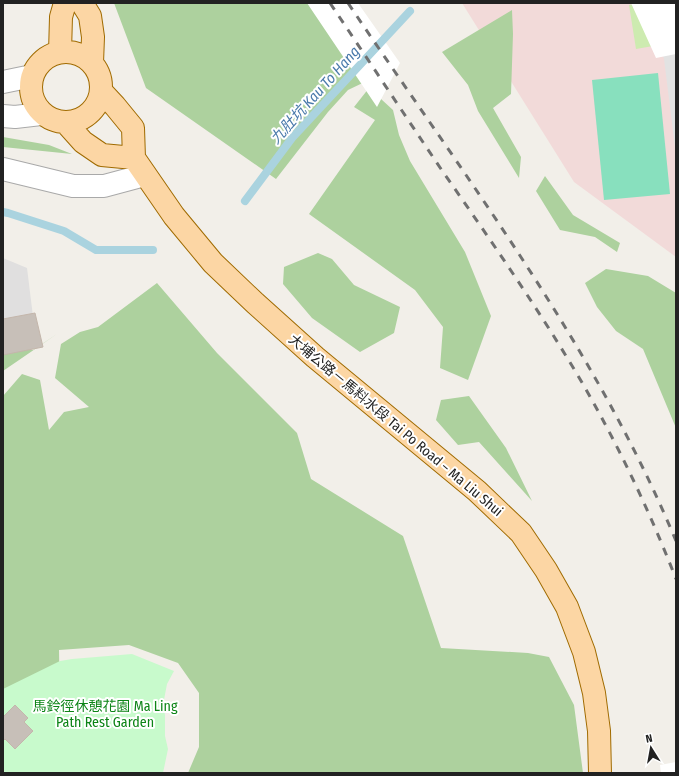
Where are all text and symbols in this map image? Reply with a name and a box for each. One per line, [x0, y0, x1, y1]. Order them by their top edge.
water label: 九肚坑 Kau To Hang [266, 42, 364, 148]
street label: 大埔公路－馬料水段 Tai Po Road – Ma Liu Shui [285, 331, 506, 520]
park label: 馬鈴徑休憩花園 Ma Ling Path Rest Garden [32, 698, 178, 731]
north arrow [631, 728, 671, 768]
text: N [645, 732, 654, 746]

